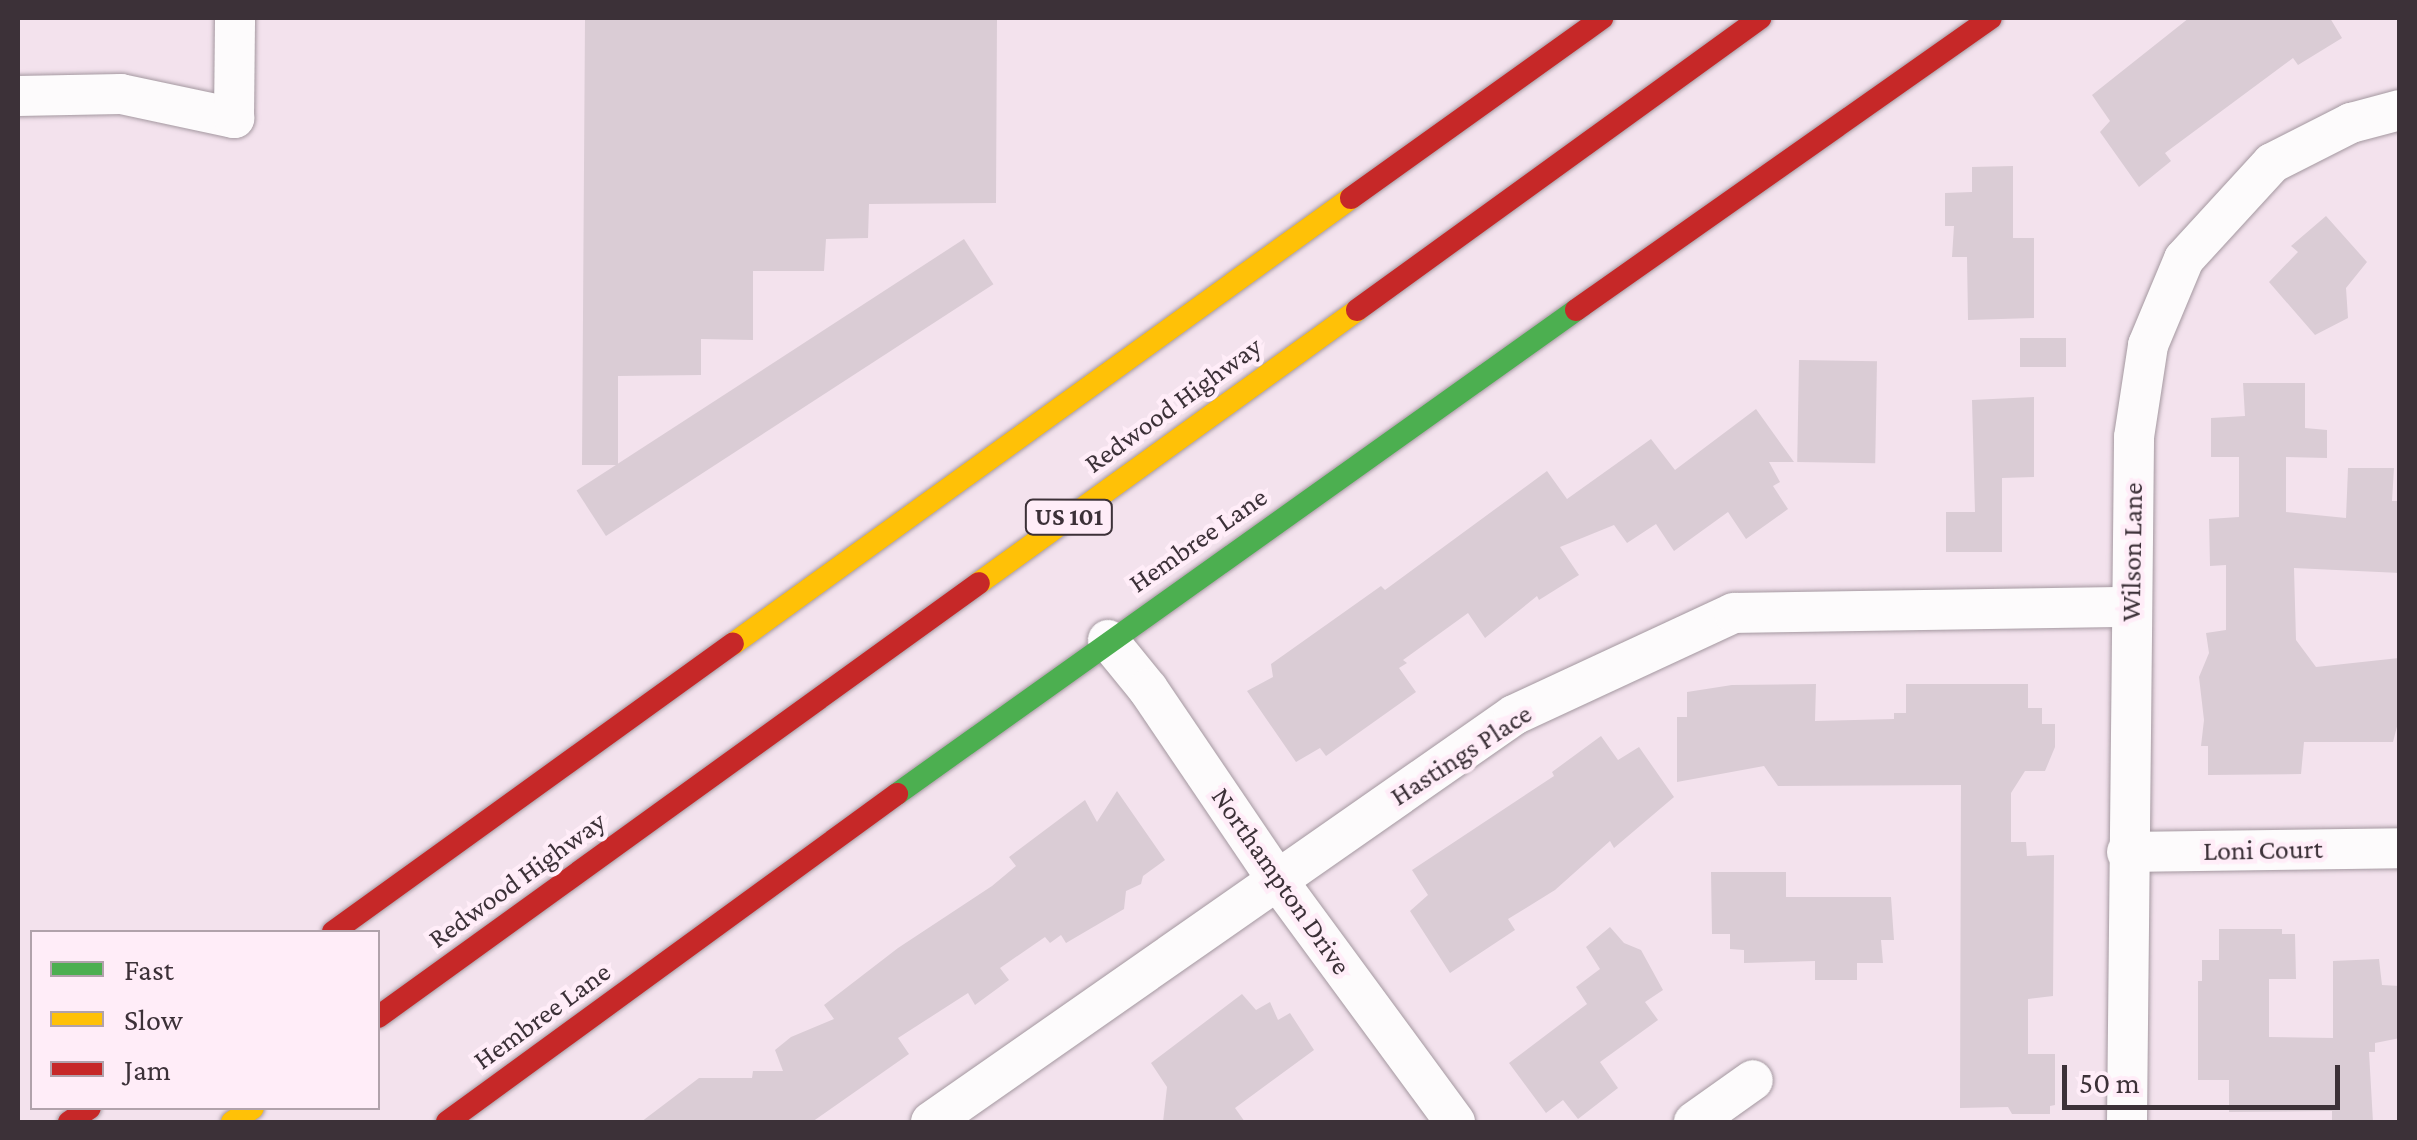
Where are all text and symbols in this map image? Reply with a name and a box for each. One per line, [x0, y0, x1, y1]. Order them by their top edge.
street label: Redwood Highway [1078, 329, 1268, 481]
street label: Hembree Lane [1122, 480, 1274, 600]
street label: Wilson Lane [2114, 482, 2150, 622]
road number: US 101 [1024, 497, 1114, 537]
street label: Hastings Place [1384, 697, 1538, 813]
street label: Northampton Drive [1204, 781, 1358, 981]
street label: Redwood Highway [422, 804, 612, 956]
street label: Loni Court [2203, 832, 2323, 868]
legend [30, 930, 380, 1110]
text: Fast [124, 953, 174, 986]
street label: Hembree Lane [467, 955, 617, 1077]
text: Slow [124, 1003, 183, 1036]
scale bar [2067, 1045, 2344, 1107]
text: Jam [124, 1053, 171, 1086]
text: 50 m [2079, 1066, 2140, 1099]

